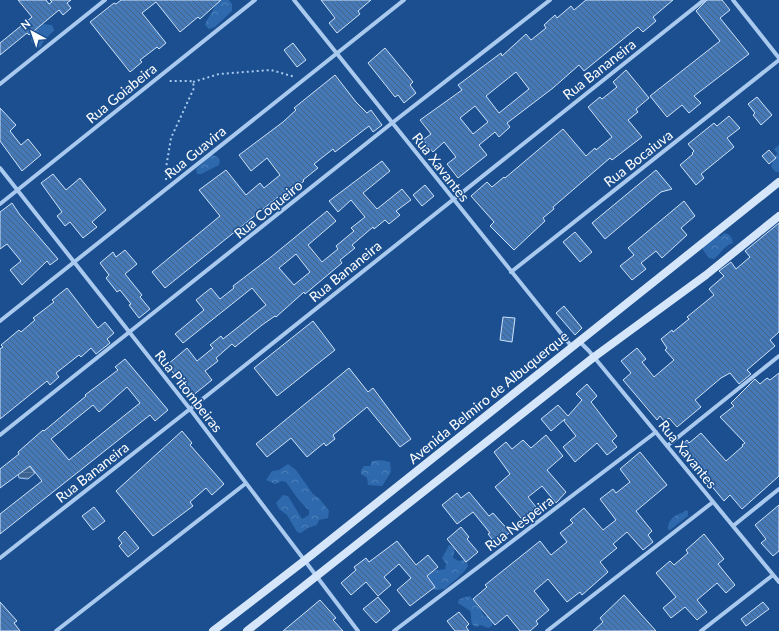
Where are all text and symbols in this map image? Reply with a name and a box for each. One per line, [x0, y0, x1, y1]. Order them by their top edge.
north arrow [12, 12, 52, 52]
text: N [18, 16, 33, 32]
street label: Rua Bananeira [559, 35, 639, 103]
street label: Rua Goiabeira [82, 59, 160, 127]
street label: Rua Guavira [161, 122, 229, 182]
street label: Rua Bocaiuva [600, 126, 676, 190]
street label: Rua Xavantes [409, 129, 473, 205]
street label: Rua Coqueiro [230, 176, 306, 242]
street label: Rua Bananeira [305, 237, 385, 305]
street label: Avenida Belmiro de Albuquerque [404, 327, 572, 467]
street label: Rua Pitombeiras [152, 347, 226, 435]
street label: Rua Xavantes [655, 416, 721, 492]
street label: Rua Bananeira [52, 438, 132, 506]
street label: Rua Nespeira [481, 492, 557, 554]

